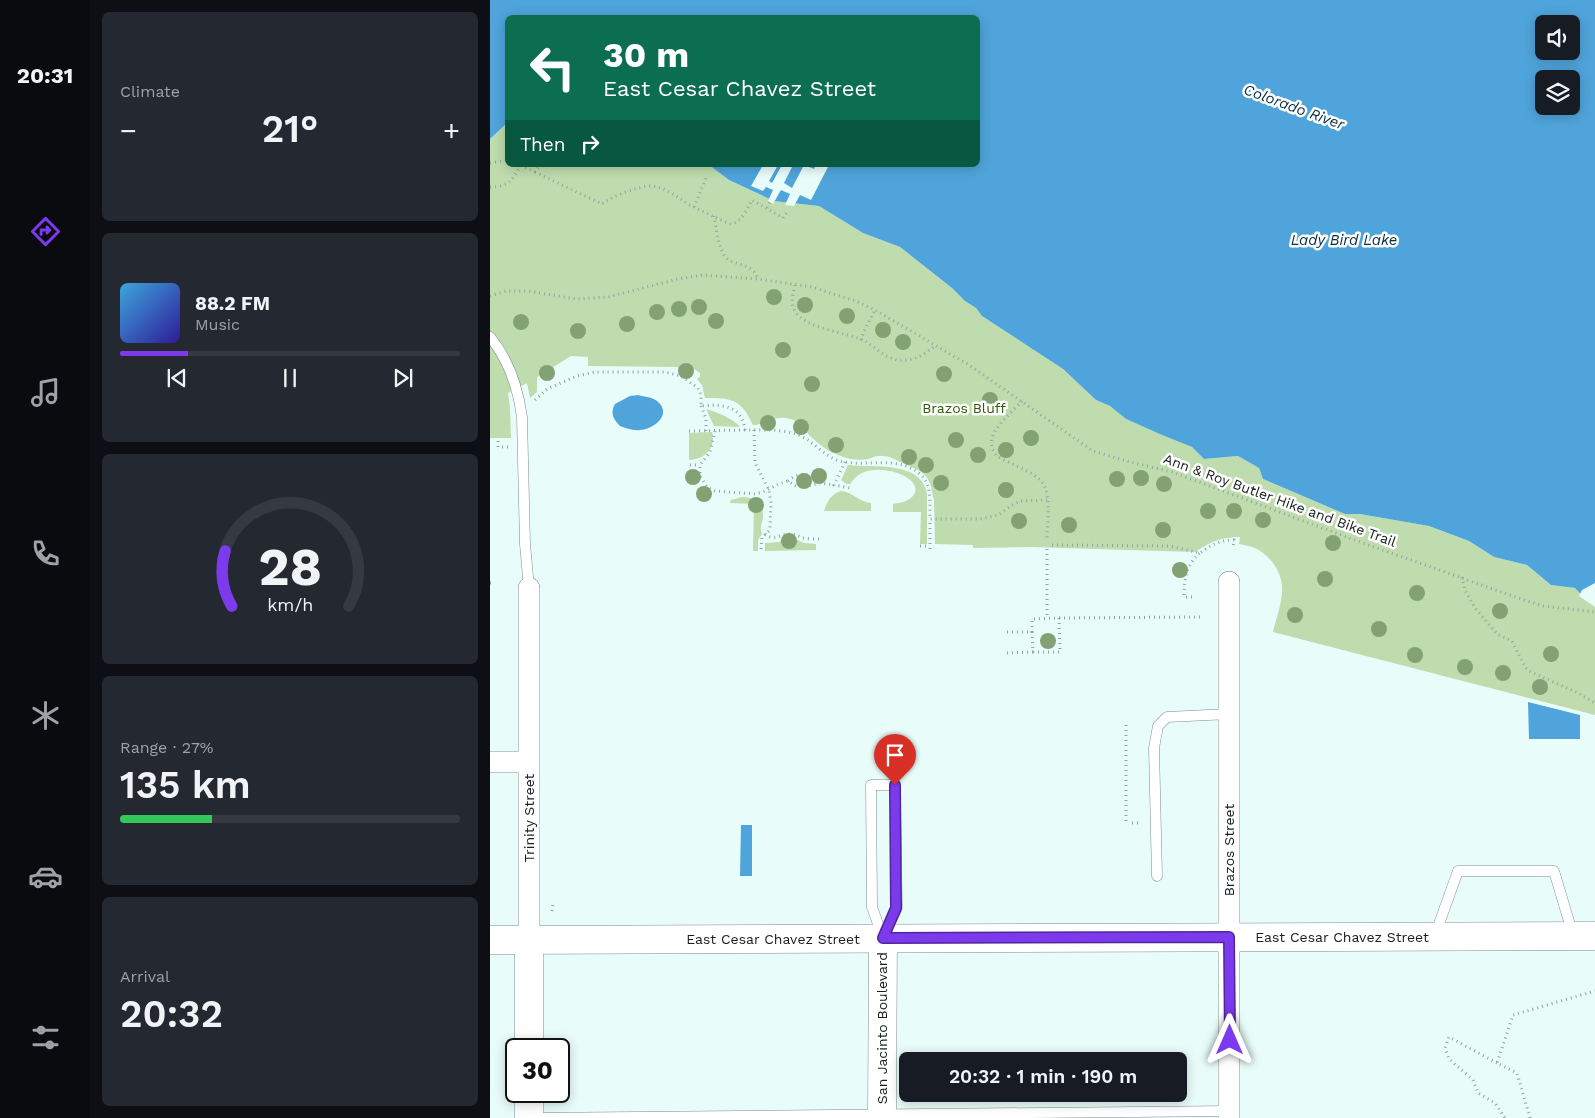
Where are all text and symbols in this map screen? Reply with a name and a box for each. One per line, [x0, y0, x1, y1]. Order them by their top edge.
map controls [1535, 15, 1580, 115]
button: sound [1535, 15, 1580, 60]
text: 30 m [603, 34, 689, 76]
icon: left [520, 35, 585, 100]
text: 20:31 [17, 63, 73, 88]
button: layers [1535, 70, 1580, 115]
text: East Cesar Chavez Street [603, 76, 876, 101]
water label: Colorado River [1241, 80, 1348, 134]
text: Climate [120, 82, 180, 101]
text: 21° [262, 107, 318, 151]
text: − [120, 114, 137, 147]
text: + [443, 114, 460, 147]
icon: right [576, 130, 604, 158]
text: Then [520, 133, 566, 156]
icon: directions [28, 214, 63, 249]
water label: Lady Bird Lake [1291, 231, 1397, 249]
text: 88.2 FM [195, 292, 270, 315]
text: Music [195, 315, 240, 334]
icon: previous [163, 364, 191, 392]
icon: pause [276, 364, 304, 392]
icon: next [389, 364, 417, 392]
icon: music [28, 375, 63, 410]
park label: Brazos Bluff [922, 400, 1006, 416]
street label: Ann & Roy Butler Hike and Bike Trail [1161, 450, 1399, 550]
icon: phone [28, 536, 63, 571]
text: 28 [258, 537, 322, 598]
text: km/h [267, 594, 313, 615]
icon: climate [28, 698, 63, 733]
pin [874, 734, 916, 785]
text: Range · 27% [120, 738, 214, 757]
icon: arrive [881, 741, 909, 769]
text: 135 km [120, 763, 251, 807]
street label: Trinity Street [521, 773, 537, 862]
street label: Brazos Street [1221, 804, 1237, 896]
icon: car [28, 859, 63, 894]
street label: East Cesar Chavez Street [1255, 929, 1429, 945]
street label: East Cesar Chavez Street [686, 931, 860, 947]
street label: San Jacinto Boulevard [874, 952, 890, 1104]
text: Arrival [120, 967, 170, 986]
text: 20:32 [120, 992, 223, 1036]
position arrow [1203, 1013, 1255, 1065]
icon: filters [28, 1020, 63, 1055]
speed limit sign: 30 [505, 1038, 570, 1103]
text: 20:32 · 1 min · 190 m [949, 1065, 1137, 1088]

